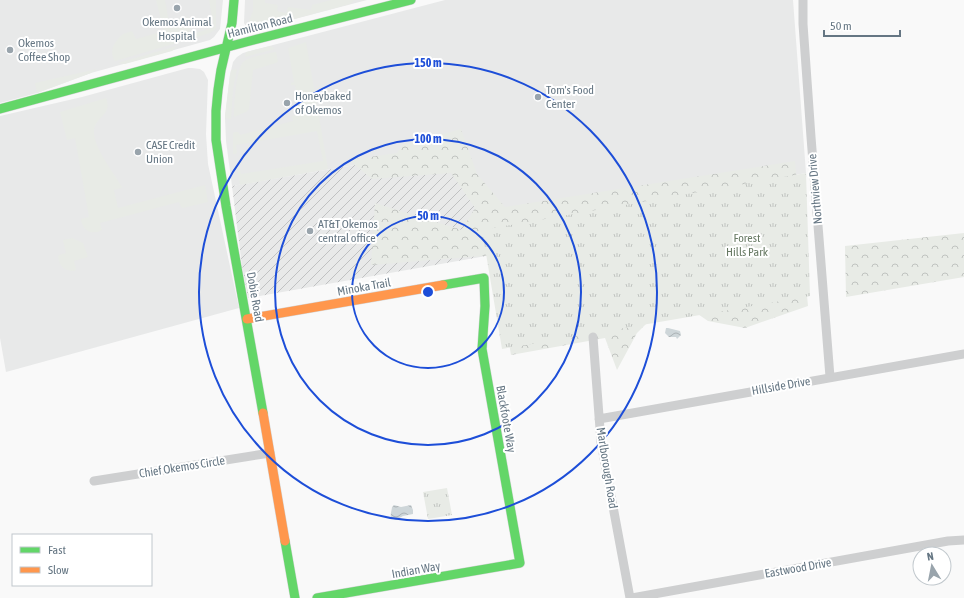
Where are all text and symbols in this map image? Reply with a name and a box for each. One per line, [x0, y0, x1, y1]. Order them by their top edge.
marker: Okemos Animal Hospital [172, 3, 182, 13]
street label: Hamilton Road [226, 11, 294, 41]
scale bar [824, 12, 900, 38]
place label: Okemos Animal Hospital [142, 15, 213, 43]
text: 50 m [830, 19, 852, 33]
place label: Okemos Coffee Shop [18, 36, 71, 64]
marker: Okemos Coffee Shop [5, 45, 15, 55]
text: 150 m [414, 56, 442, 70]
place label: Tom's Food Center [546, 83, 594, 111]
place label: Honeybaked of Okemos [295, 89, 351, 117]
marker: Tom's Food Center [533, 92, 543, 102]
marker: Honeybaked of Okemos [282, 98, 292, 108]
text: 100 m [414, 132, 442, 146]
place label: CASE Credit Union [146, 138, 196, 166]
marker: CASE Credit Union [133, 147, 143, 157]
street label: Northview Drive [805, 153, 825, 225]
text: 50 m [417, 209, 439, 223]
place label: AT&T Okemos central office [318, 217, 378, 245]
marker: AT&T Okemos central office [305, 226, 315, 236]
park label: Forest Hills Park [726, 231, 769, 259]
street label: Dobie Road [244, 271, 266, 323]
street label: Minoka Trail [336, 275, 393, 299]
centre of rings [421, 285, 435, 299]
street label: Hillside Drive [751, 374, 811, 398]
street label: Blackfoote Way [493, 384, 519, 454]
street label: Marlborough Road [594, 426, 620, 510]
street label: Chief Okemos Circle [138, 453, 226, 481]
legend [12, 534, 152, 586]
text: Fast [48, 543, 66, 557]
north arrow [912, 546, 952, 586]
text: N [926, 550, 935, 563]
street label: Eastwood Drive [764, 555, 832, 581]
street label: Indian Way [391, 559, 442, 581]
text: Slow [48, 563, 69, 577]

